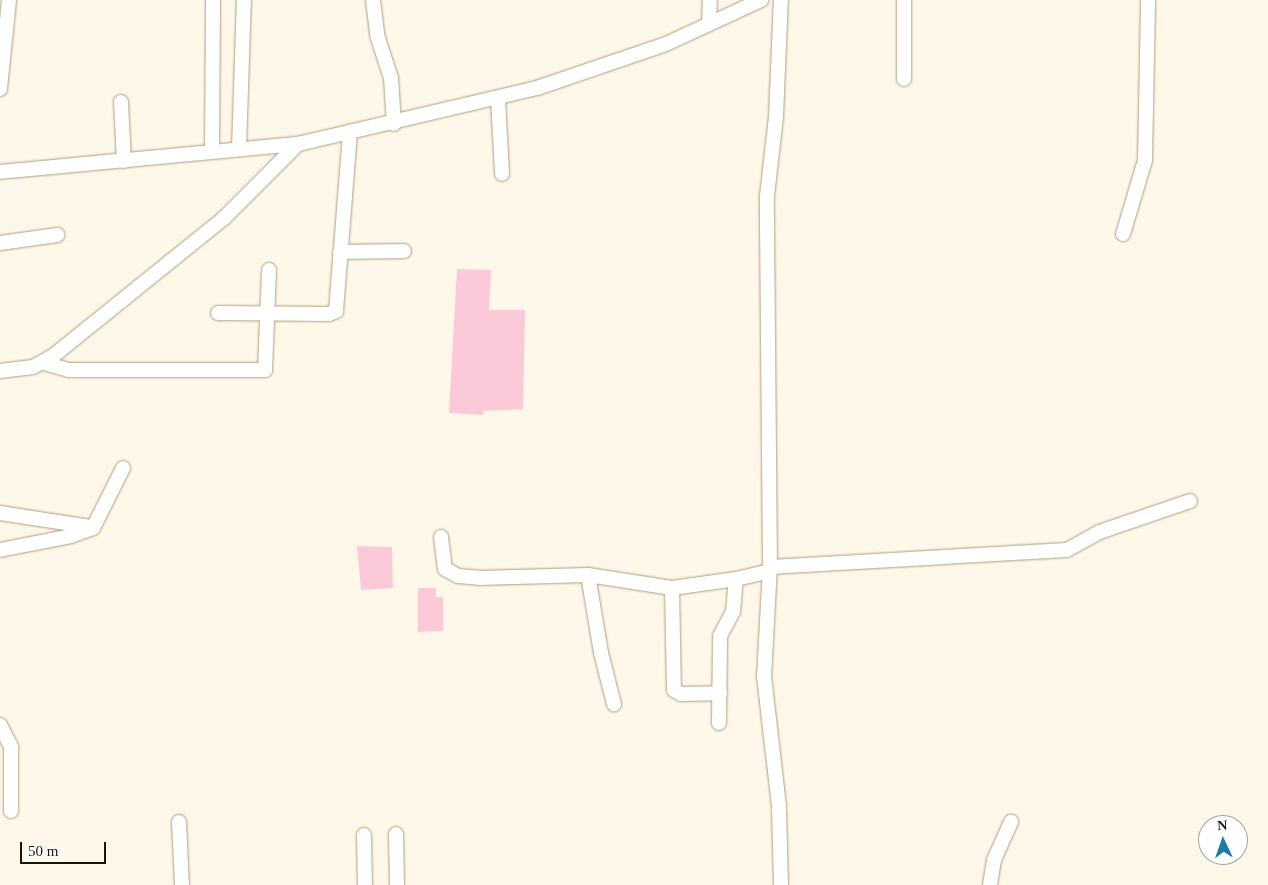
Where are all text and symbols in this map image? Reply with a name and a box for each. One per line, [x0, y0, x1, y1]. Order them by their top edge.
north arrow [1198, 815, 1248, 865]
text: N [1217, 818, 1228, 833]
scale bar [22, 832, 109, 864]
text: 50 m [28, 843, 58, 859]

